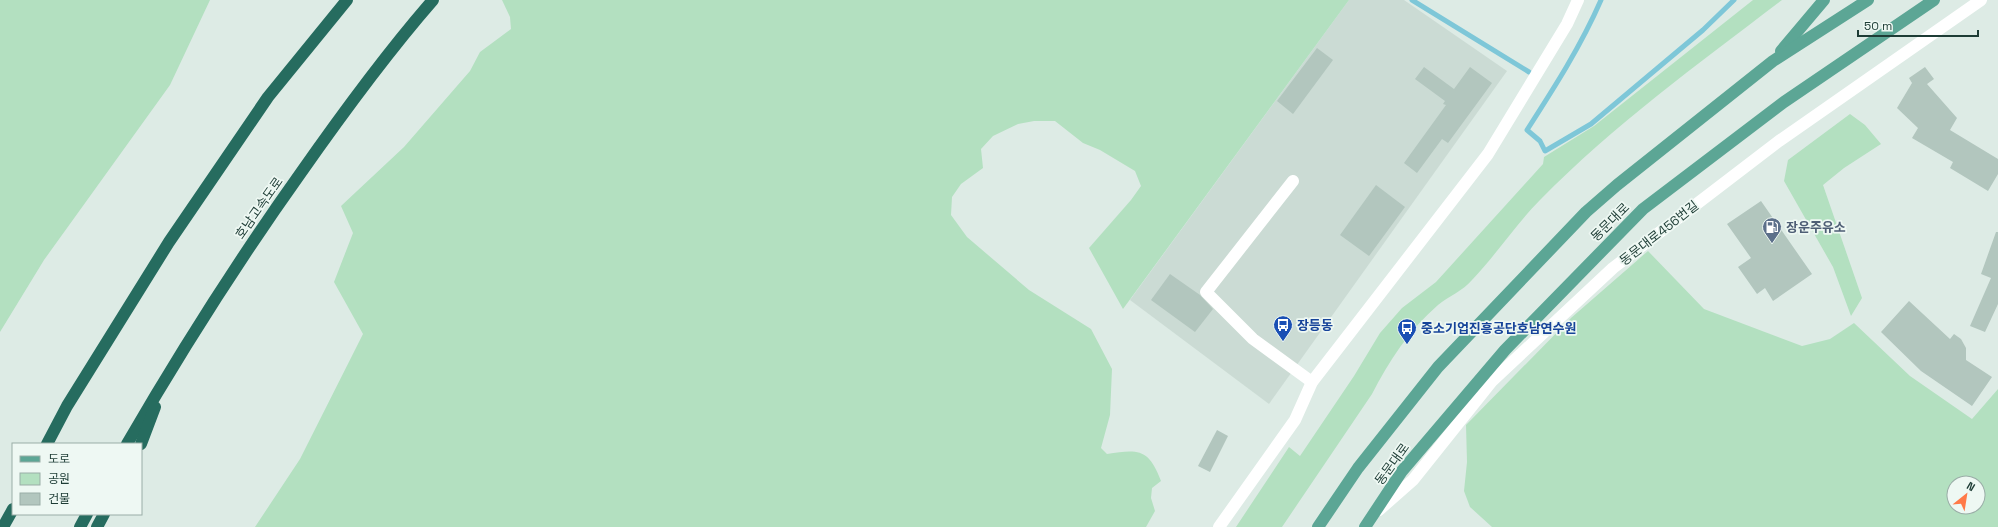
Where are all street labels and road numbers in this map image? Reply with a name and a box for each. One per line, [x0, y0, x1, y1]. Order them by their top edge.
street label: 호남고속도로 [231, 174, 287, 242]
street label: 동문대로456번길 [1616, 197, 1702, 269]
street label: 동문대로 [1587, 199, 1633, 245]
street label: 동문대로 [1371, 440, 1413, 488]

